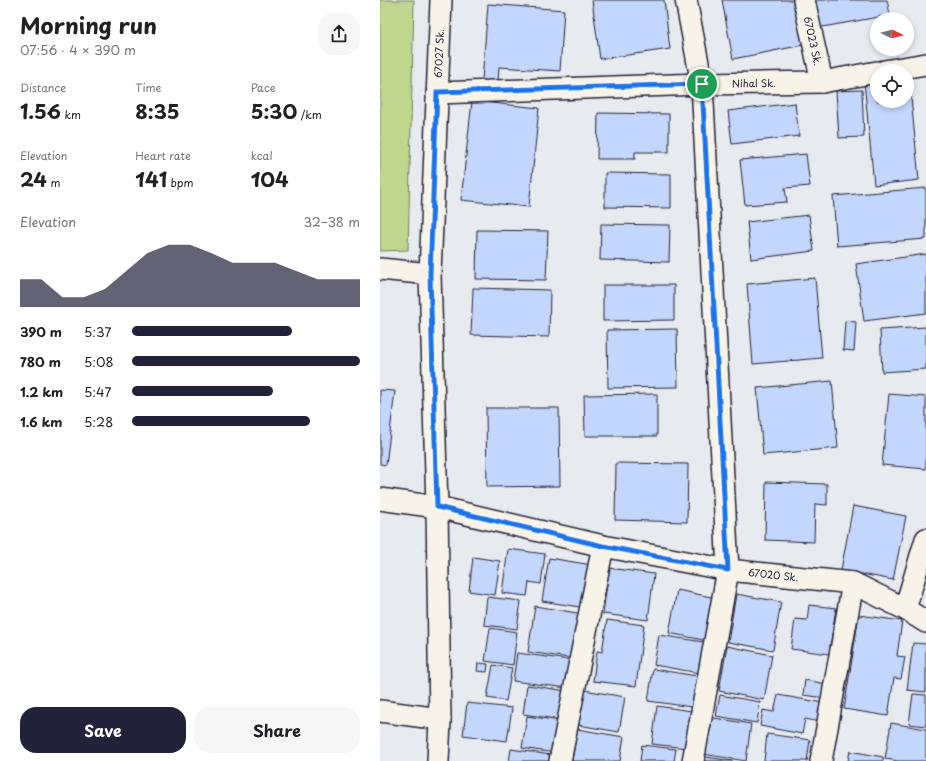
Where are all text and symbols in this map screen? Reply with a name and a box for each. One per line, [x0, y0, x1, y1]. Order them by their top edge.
text: Morning run [20, 8, 157, 41]
north arrow [870, 12, 914, 56]
map controls [870, 12, 914, 108]
button: share [318, 13, 360, 55]
street label: 67023 Sk. [801, 15, 826, 67]
street label: 67027 Sk. [430, 29, 447, 78]
text: 07:56 · 4 × 390 m [20, 40, 136, 59]
button: locate [870, 64, 914, 108]
pin [685, 67, 719, 101]
icon: arrive [691, 73, 713, 95]
street label: Nihal Sk. [732, 75, 776, 91]
text: Distance [20, 79, 66, 96]
text: Time [135, 79, 161, 96]
text: Pace [251, 79, 275, 96]
text: 1.56 [20, 96, 61, 126]
text: 8:35 [135, 96, 180, 126]
text: 5:30 [251, 96, 297, 126]
text: km [61, 106, 81, 123]
text: /km [297, 106, 322, 123]
text: Elevation [20, 147, 67, 164]
text: Heart rate [135, 147, 191, 164]
text: kcal [251, 147, 273, 164]
text: 24 [20, 164, 47, 194]
text: 141 [135, 164, 167, 194]
text: 104 [251, 164, 289, 194]
text: m [47, 174, 61, 191]
text: bpm [167, 174, 193, 191]
text: Elevation [20, 212, 76, 231]
text: 32–38 m [304, 212, 360, 231]
text: 390 m [20, 322, 62, 341]
text: 5:37 [84, 322, 111, 341]
text: 780 m [20, 352, 61, 371]
text: 5:08 [84, 352, 114, 371]
text: 1.2 km [20, 382, 63, 401]
text: 5:47 [84, 382, 111, 401]
text: 1.6 km [20, 412, 62, 431]
text: 5:28 [84, 412, 113, 431]
street label: 67020 Sk. [748, 564, 799, 584]
button: Save [20, 707, 186, 753]
button: Share [194, 707, 360, 753]

